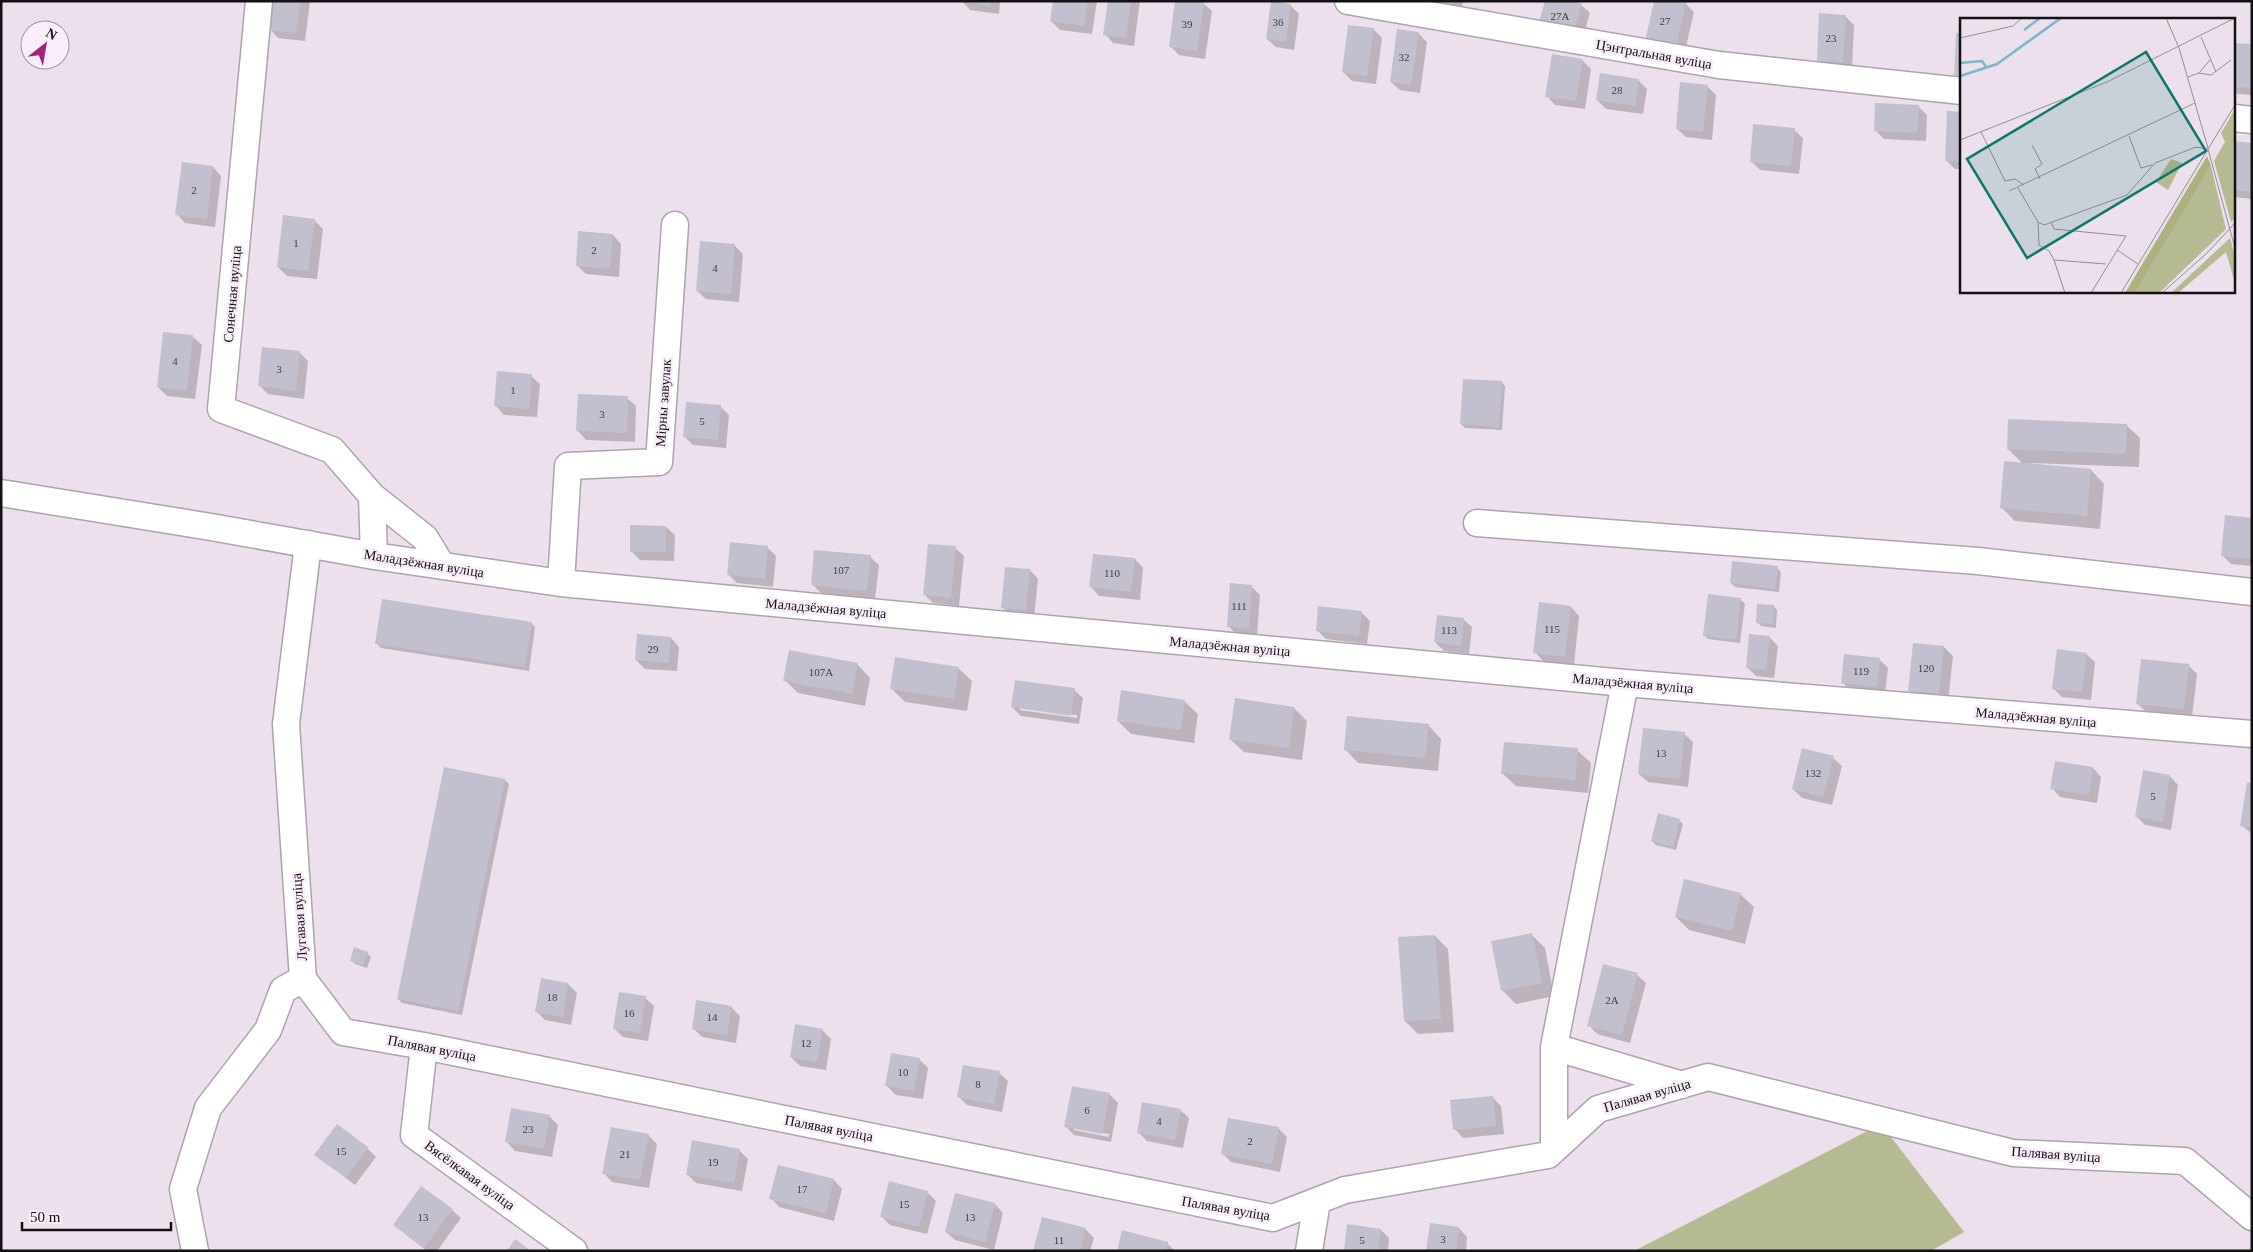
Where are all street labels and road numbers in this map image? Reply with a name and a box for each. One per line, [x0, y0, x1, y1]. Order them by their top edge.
street label: Цэнтральная вуліца [1595, 37, 1714, 72]
street label: Сонечная вуліца [221, 244, 244, 343]
street label: Мірны завулак [653, 358, 674, 447]
street label: Маладзёжная вуліца [363, 547, 486, 581]
street label: Маладзёжная вуліца [765, 596, 888, 621]
street label: Маладзёжная вуліца [1169, 634, 1292, 659]
street label: Маладзёжная вуліца [1572, 671, 1695, 696]
street label: Маладзёжная вуліца [1975, 705, 2098, 730]
street label: Лугавая вуліца [289, 872, 310, 961]
street label: Палявая вуліца [387, 1033, 478, 1065]
street label: Палявая вуліца [1602, 1076, 1693, 1115]
street label: Палявая вуліца [784, 1113, 875, 1145]
street label: Вясёлкавая вуліца [422, 1138, 518, 1214]
street label: Палявая вуліца [2011, 1144, 2102, 1165]
street label: Палявая вуліца [1181, 1193, 1272, 1224]

